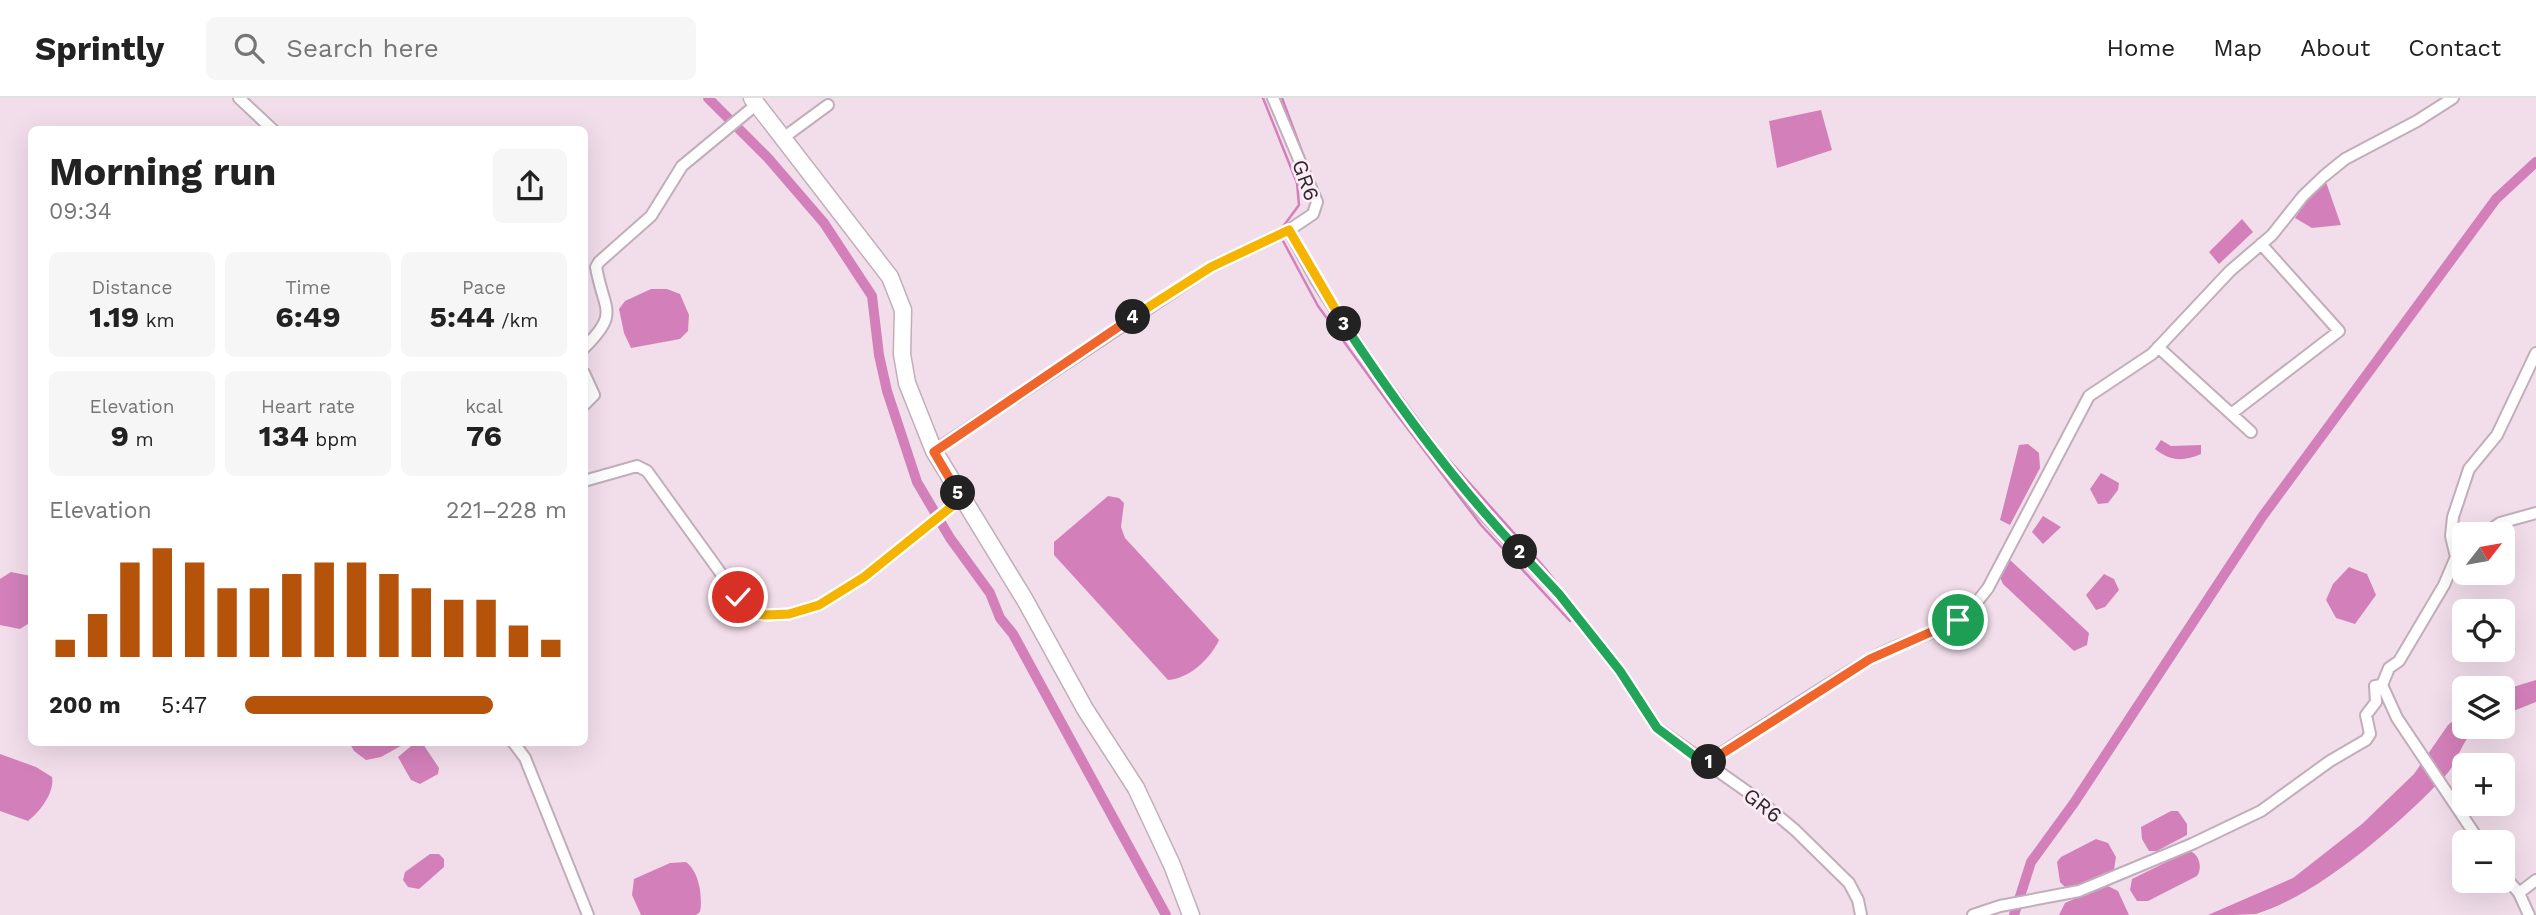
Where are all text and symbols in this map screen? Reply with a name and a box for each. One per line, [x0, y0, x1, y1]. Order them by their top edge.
search box [206, 17, 696, 80]
text: Sprintly [35, 29, 164, 68]
icon: search [230, 29, 268, 67]
text: Search here [286, 33, 439, 63]
text: Home [2107, 34, 2175, 62]
text: Map [2213, 34, 2262, 62]
text: About [2300, 34, 2370, 62]
text: Contact [2408, 34, 2501, 62]
button: share [493, 149, 567, 223]
text: Morning run [49, 150, 276, 194]
street label: GR6 [1287, 156, 1325, 204]
text: 09:34 [49, 198, 112, 225]
text: Distance [92, 276, 172, 299]
text: Time [285, 276, 331, 299]
text: Pace [462, 276, 506, 299]
text: 1.19 [89, 299, 139, 334]
text: 6:49 [275, 299, 341, 334]
text: 5:44 [430, 299, 495, 334]
pin: 4 [1116, 300, 1150, 334]
text: 4 [1126, 305, 1139, 328]
pin: 3 [1326, 306, 1362, 342]
text: km [139, 309, 175, 332]
text: /km [495, 309, 538, 332]
text: 3 [1338, 312, 1349, 335]
text: Elevation [90, 395, 174, 418]
text: Heart rate [261, 395, 355, 418]
text: kcal [465, 395, 503, 418]
text: 9 [110, 418, 129, 453]
text: 134 [259, 418, 309, 453]
text: 76 [466, 418, 502, 453]
text: m [129, 428, 154, 451]
text: bpm [309, 428, 357, 451]
pin: 5 [940, 476, 976, 510]
text: 5 [952, 481, 963, 504]
text: Elevation [49, 497, 152, 524]
text: 221–228 m [446, 497, 567, 524]
north arrow [2452, 522, 2515, 584]
map controls [2452, 522, 2515, 893]
pin: 2 [1502, 534, 1538, 570]
text: 2 [1514, 540, 1525, 563]
pin [708, 567, 768, 627]
icon: check [719, 578, 757, 616]
pin [1928, 590, 1988, 650]
button: locate [2452, 599, 2515, 662]
icon: arrive [1939, 601, 1977, 639]
button: layers [2452, 676, 2515, 739]
text: 200 m [49, 692, 121, 719]
text: 5:47 [161, 692, 207, 719]
pin: 1 [1692, 744, 1726, 780]
text: 1 [1704, 750, 1713, 773]
button: + [2452, 753, 2515, 816]
street label: GR6 [1739, 782, 1787, 828]
button: − [2452, 830, 2515, 893]

